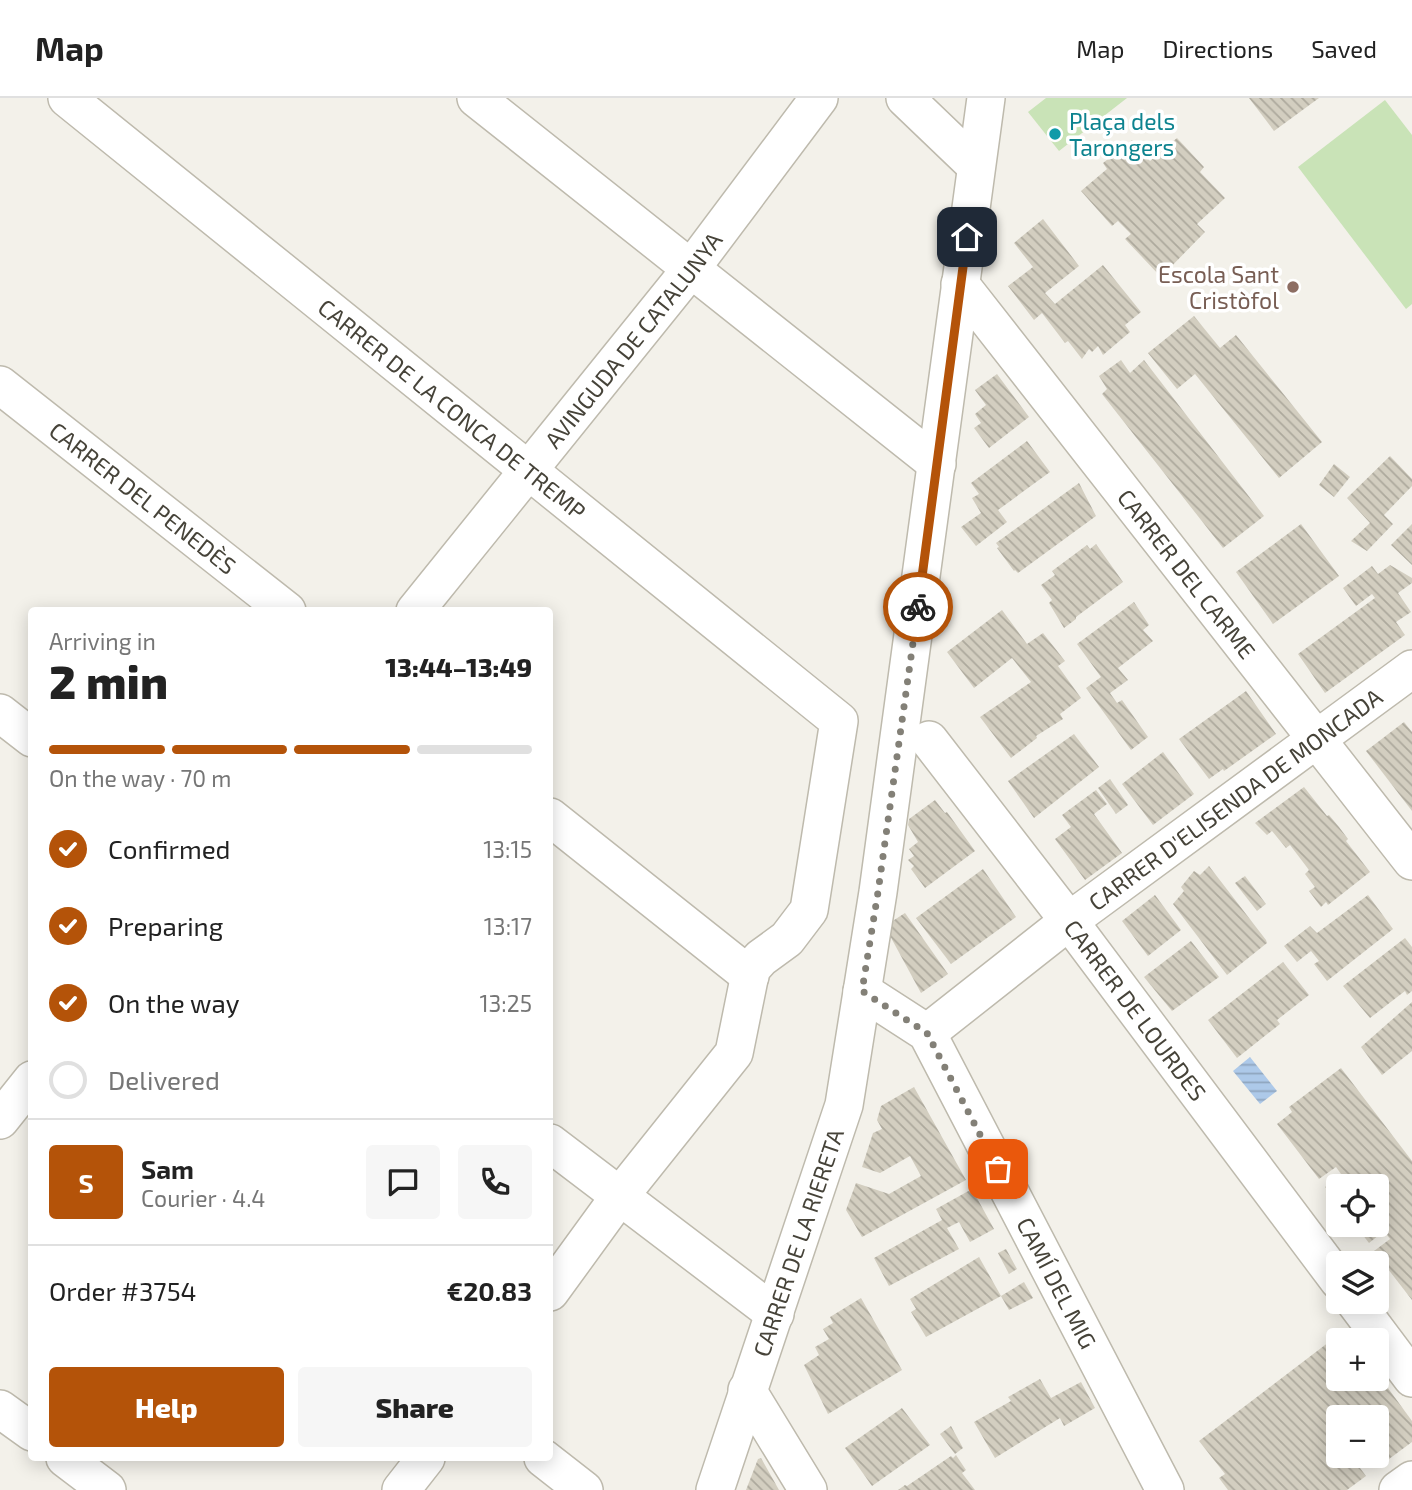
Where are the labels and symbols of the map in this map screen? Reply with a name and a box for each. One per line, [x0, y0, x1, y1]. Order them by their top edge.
place label: Plaça dels Tarongers [1069, 107, 1175, 161]
marker: Plaça dels Tarongers [1047, 126, 1063, 142]
pin [937, 207, 997, 267]
street label: AVINGUDA DE CATALUNYA [538, 226, 728, 453]
place label: Escola Sant Cristòfol [1158, 260, 1279, 314]
marker: Escola Sant Cristòfol [1285, 279, 1301, 295]
street label: CARRER DE LA CONCA DE TREMP [313, 293, 592, 525]
street label: CARRER DEL PENEDÈS [44, 416, 242, 580]
street label: CARRER DEL CARME [1112, 483, 1262, 664]
courier [883, 572, 953, 642]
street label: CARRER D'ELISENDA DE MONCADA [1083, 682, 1388, 916]
street label: CARRER DE LOURDES [1059, 914, 1213, 1106]
street label: CARRER DE LA RIERETA [747, 1124, 849, 1360]
pin [968, 1139, 1028, 1199]
street label: CAMÍ DEL MIG [1011, 1212, 1103, 1353]

